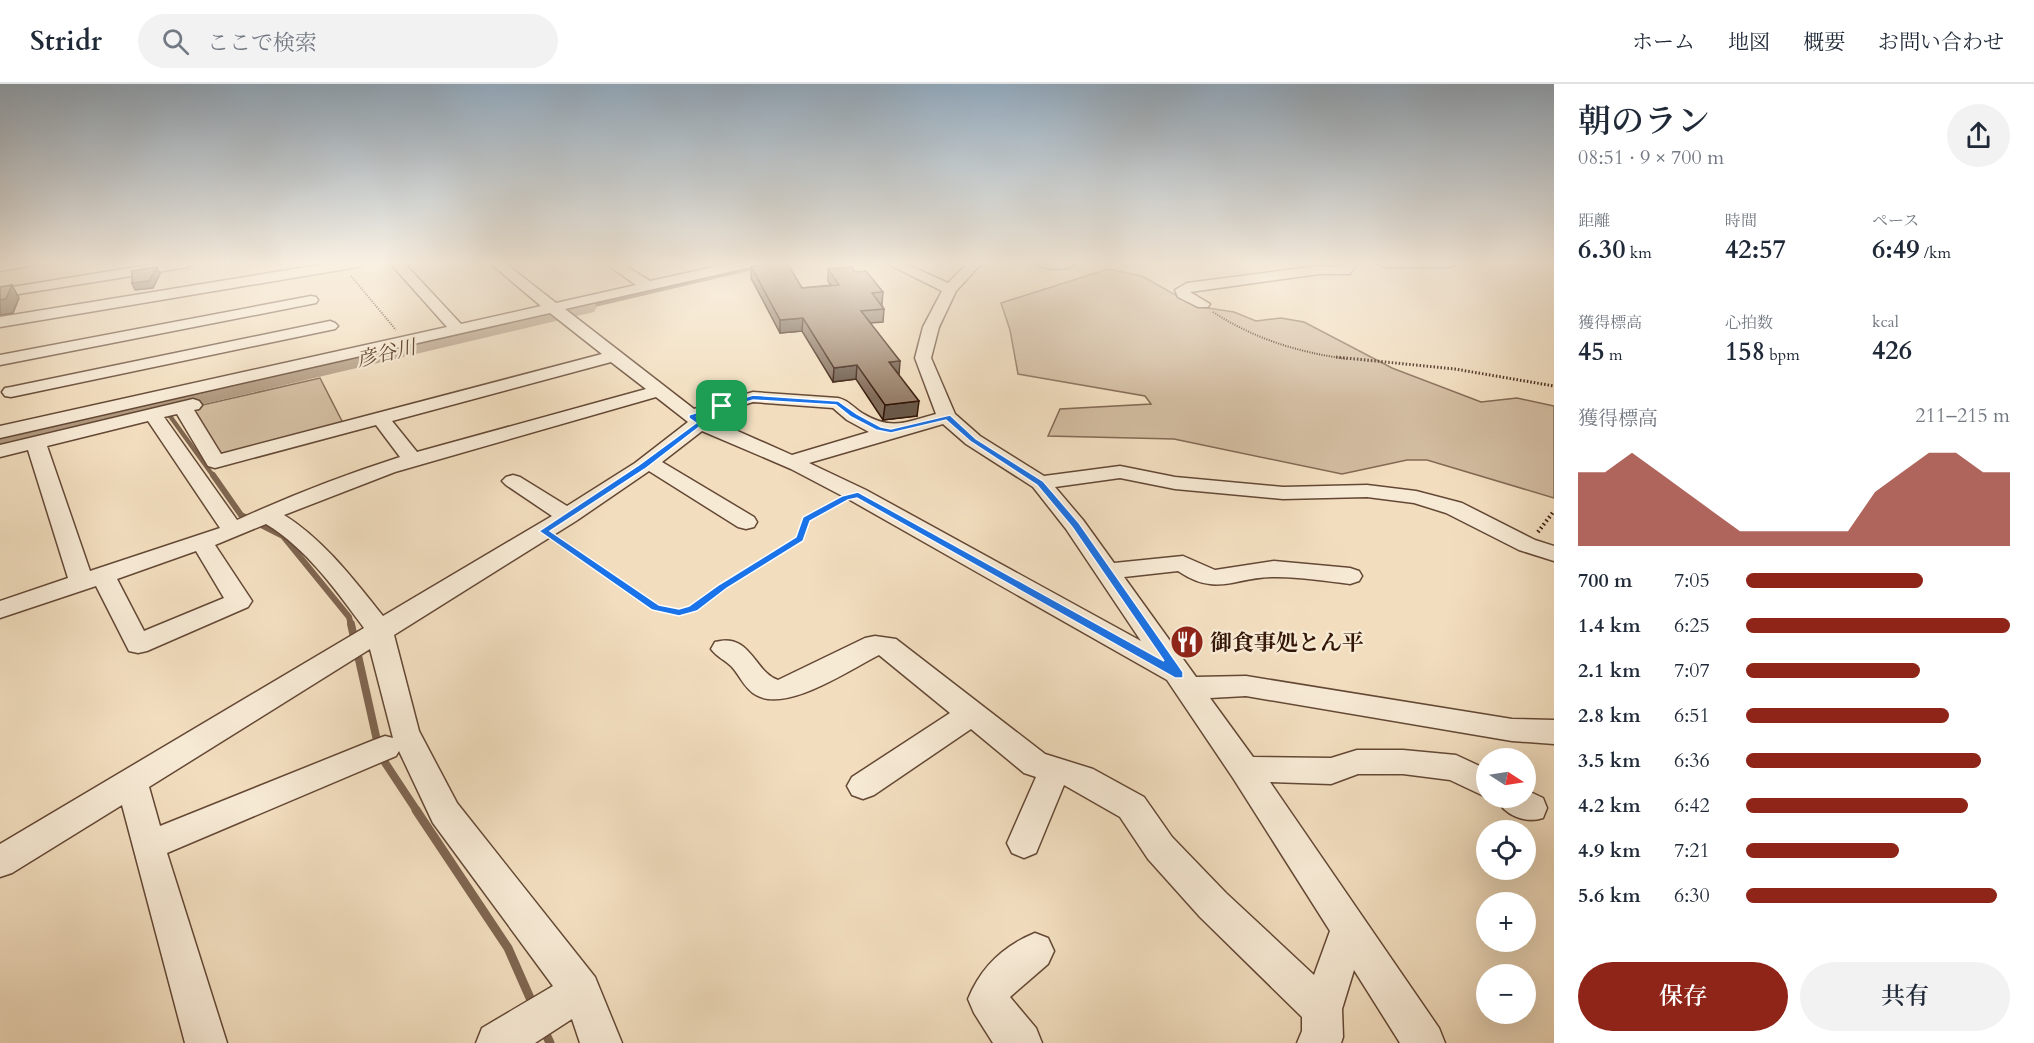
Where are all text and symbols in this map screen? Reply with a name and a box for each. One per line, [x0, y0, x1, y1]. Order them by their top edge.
search box [138, 14, 558, 68]
text: Stridr [30, 22, 102, 60]
icon: search [159, 25, 192, 58]
text: ここで検索 [207, 28, 317, 58]
text: ホーム [1632, 28, 1695, 57]
text: 地図 [1728, 28, 1770, 57]
text: 概要 [1803, 28, 1845, 57]
text: お問い合わせ [1878, 28, 2004, 57]
text: 朝のラン [1578, 99, 1710, 144]
button: share [1947, 104, 2010, 167]
text: 08:51 · 9 × 700 m [1578, 144, 1724, 171]
text: 距離 [1578, 210, 1610, 232]
text: 時間 [1725, 210, 1757, 232]
text: ペース [1872, 210, 1919, 232]
text: 6.30 [1578, 232, 1626, 267]
text: 42:57 [1725, 232, 1786, 267]
text: 6:49 [1872, 232, 1920, 267]
text: km [1626, 242, 1652, 264]
text: /km [1920, 242, 1951, 264]
text: kcal [1872, 311, 1899, 333]
text: 獲得標高 [1578, 312, 1642, 334]
text: 心拍数 [1725, 312, 1773, 334]
water label: 彦谷川 [354, 333, 420, 373]
text: 426 [1872, 333, 1912, 368]
text: 45 [1578, 334, 1605, 369]
text: 158 [1725, 334, 1765, 369]
text: m [1605, 344, 1622, 366]
text: bpm [1765, 344, 1800, 366]
pin [696, 380, 747, 431]
icon: arrive [705, 389, 738, 422]
text: 211–215 m [1915, 402, 2010, 429]
text: 獲得標高 [1578, 405, 1658, 432]
text: 700 m [1578, 567, 1633, 594]
text: 7:05 [1674, 567, 1710, 594]
text: 1.4 km [1578, 612, 1641, 639]
text: 6:25 [1674, 612, 1710, 639]
restaurant icon: 御食事処とん平 [1169, 624, 1205, 660]
place label: 御食事処とん平 [1210, 628, 1364, 658]
text: 2.1 km [1578, 657, 1641, 684]
text: 7:07 [1674, 657, 1710, 684]
text: 2.8 km [1578, 702, 1641, 729]
text: 6:51 [1674, 702, 1710, 729]
text: 3.5 km [1578, 747, 1641, 774]
text: 6:36 [1674, 747, 1710, 774]
north arrow [1476, 748, 1536, 808]
map controls [1476, 748, 1536, 1024]
text: 4.2 km [1578, 792, 1641, 819]
text: 6:42 [1674, 792, 1710, 819]
button: locate [1476, 820, 1536, 880]
text: 4.9 km [1578, 837, 1641, 864]
text: 7:21 [1674, 837, 1710, 864]
text: 5.6 km [1578, 882, 1641, 909]
text: 6:30 [1674, 882, 1710, 909]
button: + [1476, 892, 1536, 952]
button: 保存 [1578, 962, 1788, 1031]
button: 共有 [1800, 962, 2010, 1031]
button: − [1476, 964, 1536, 1024]

